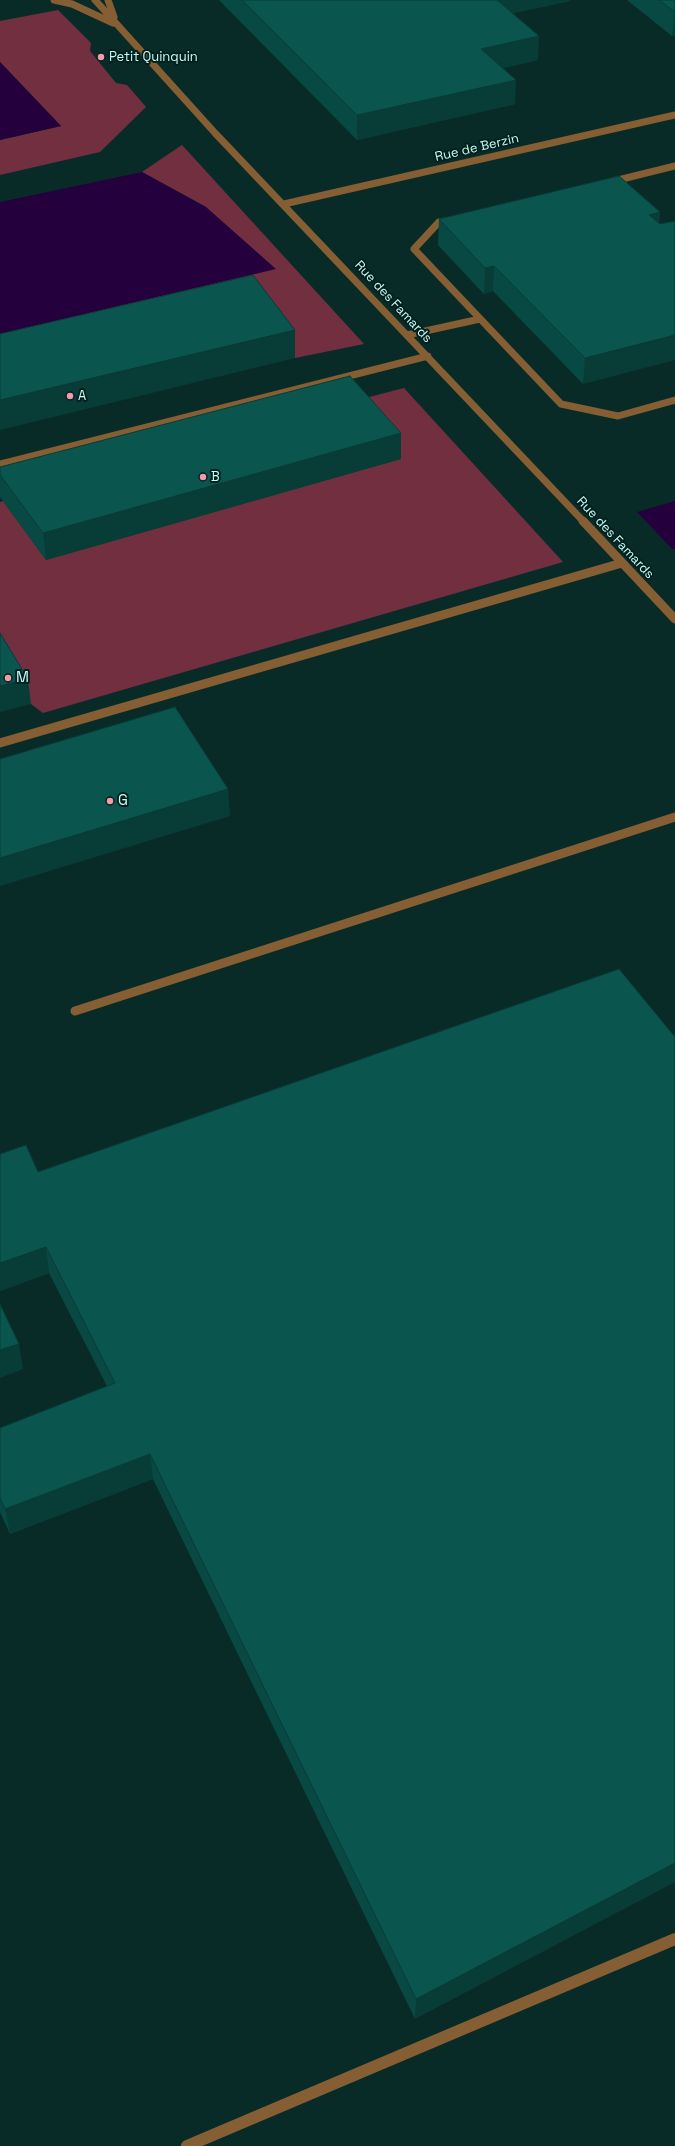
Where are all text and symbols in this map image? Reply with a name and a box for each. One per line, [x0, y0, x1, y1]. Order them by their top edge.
place label: Petit Quinquin [109, 49, 198, 65]
marker: Petit Quinquin [96, 52, 106, 62]
street label: Rue de Berzin [433, 131, 521, 165]
street label: Rue des Famards [351, 258, 435, 346]
place label: A [78, 388, 86, 404]
marker: A [65, 391, 75, 401]
place label: B [211, 469, 220, 485]
marker: B [198, 472, 208, 482]
street label: Rue des Famards [573, 494, 657, 582]
place label: M [16, 669, 29, 687]
marker: M [3, 673, 13, 683]
place label: G [118, 792, 128, 810]
marker: G [105, 796, 115, 806]

